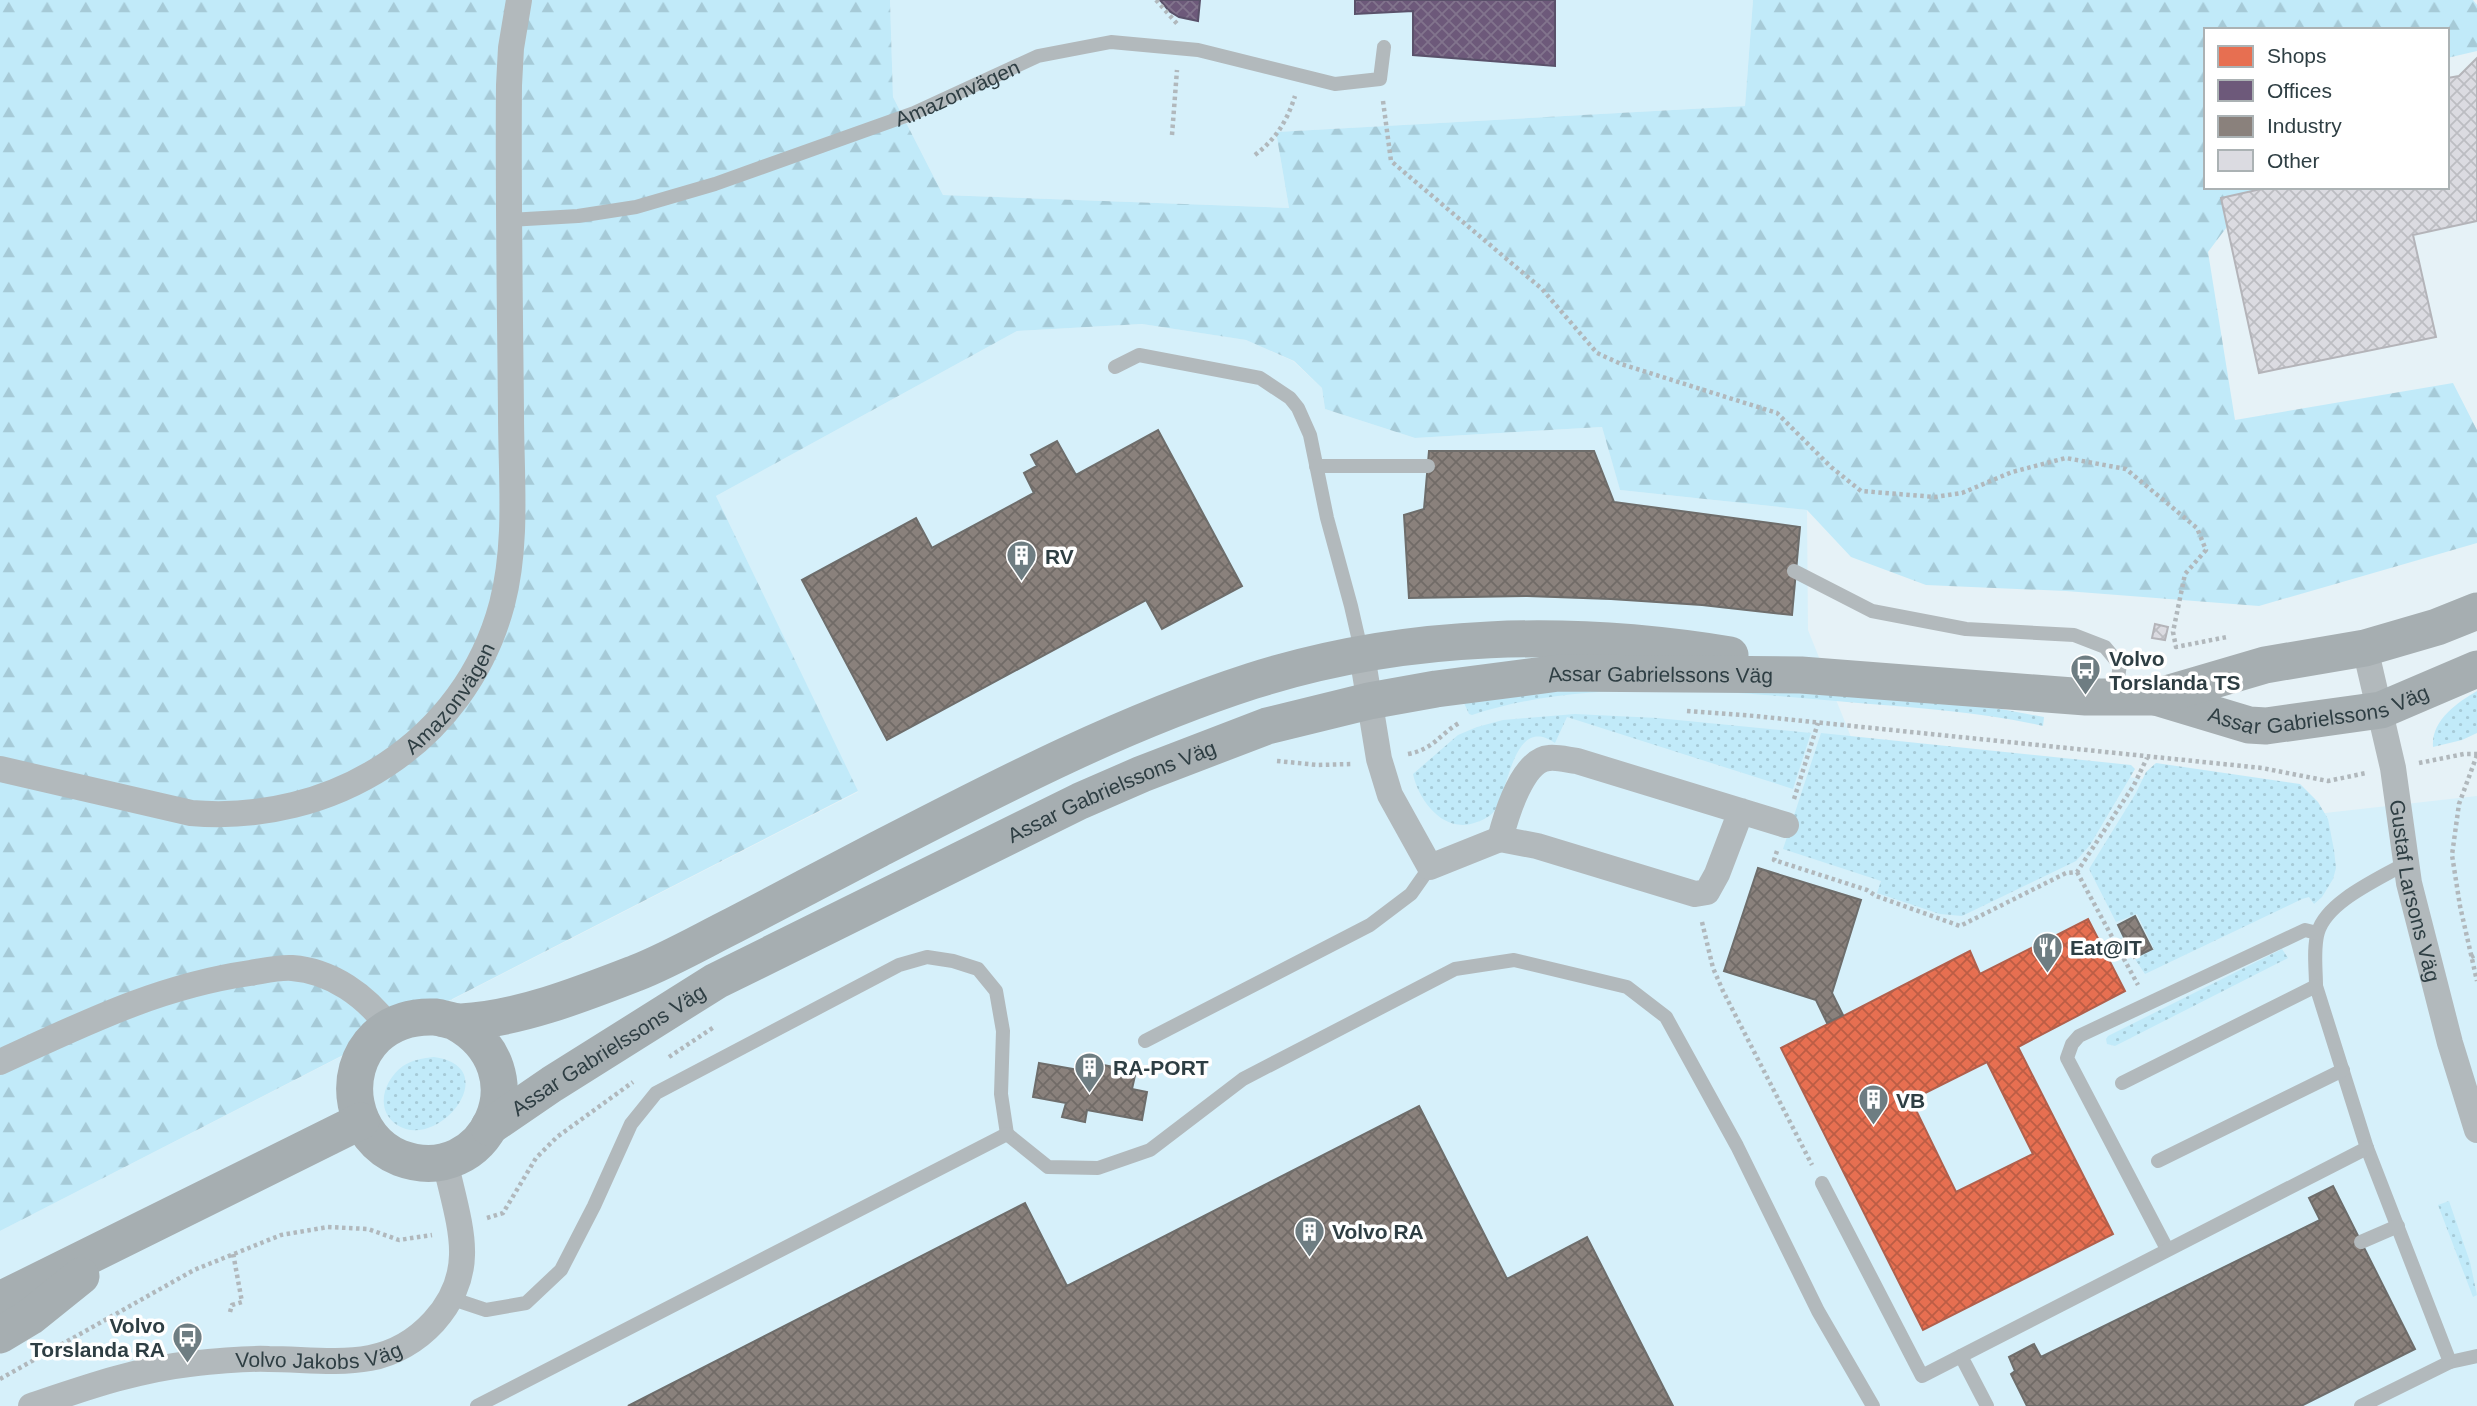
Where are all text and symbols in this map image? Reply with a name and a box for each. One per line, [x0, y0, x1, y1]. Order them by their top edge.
legend [2204, 28, 2449, 189]
text: Shops [2267, 44, 2327, 67]
street label: Amazonvägen [892, 55, 1023, 130]
text: Offices [2267, 79, 2332, 102]
text: Industry [2267, 114, 2342, 137]
text: Other [2267, 149, 2320, 172]
building icon: RV [1005, 539, 1039, 583]
place label: RV [1045, 545, 1074, 568]
street label: Amazonvägen [400, 639, 499, 758]
place label: Volvo Torslanda TS [2109, 647, 2240, 694]
bus stop icon: Volvo Torslanda TS [2069, 653, 2103, 697]
street label: Assar Gabrielssons Väg [1546, 661, 1773, 686]
street label: Assar Gabrielssons Väg [2206, 680, 2432, 738]
street label: Assar Gabrielssons Väg [1003, 735, 1219, 847]
street label: Gustaf Larsons Väg [2386, 798, 2445, 984]
restaurant icon: Eat@IT [2030, 930, 2064, 974]
place label: Eat@IT [2070, 936, 2142, 959]
street label: Assar Gabrielssons Väg [507, 979, 709, 1120]
building icon: RA-PORT [1073, 1050, 1107, 1094]
place label: RA-PORT [1113, 1056, 1209, 1079]
building icon: VB [1856, 1083, 1890, 1127]
place label: VB [1896, 1089, 1925, 1112]
building icon: Volvo RA [1292, 1214, 1326, 1258]
place label: Volvo RA [1332, 1220, 1424, 1243]
place label: Volvo Torslanda RA [30, 1314, 165, 1361]
bus stop icon: Volvo Torslanda RA [171, 1320, 205, 1364]
street label: Volvo Jakobs Väg [235, 1337, 405, 1372]

